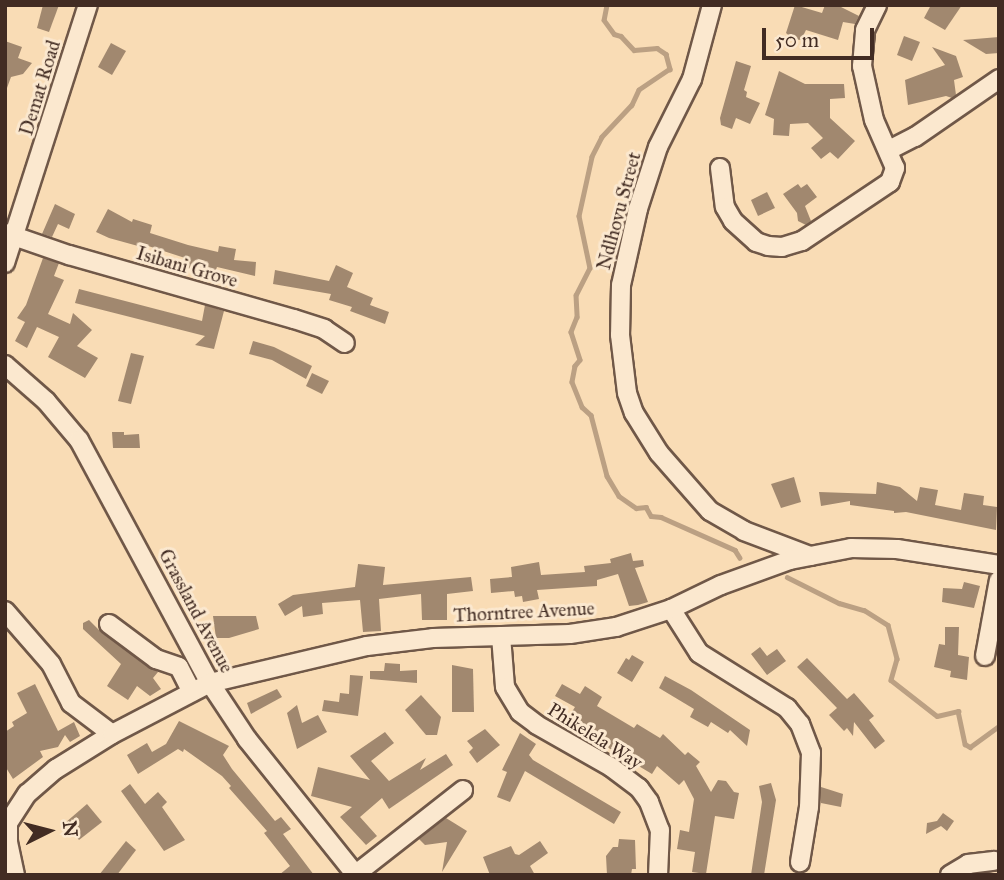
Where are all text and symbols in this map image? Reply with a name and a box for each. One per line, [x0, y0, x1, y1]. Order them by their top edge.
scale bar [766, 14, 878, 58]
text: 50 m [775, 27, 819, 53]
street label: Demat Road [15, 38, 65, 138]
street label: Ndlhovu Street [592, 150, 646, 272]
street label: Isibani Grove [134, 242, 240, 292]
street label: Grassland Avenue [154, 545, 238, 677]
street label: Thorntree Avenue [453, 597, 595, 627]
street label: Phikelela Way [543, 698, 647, 774]
north arrow [14, 796, 84, 866]
text: N [58, 820, 83, 838]

